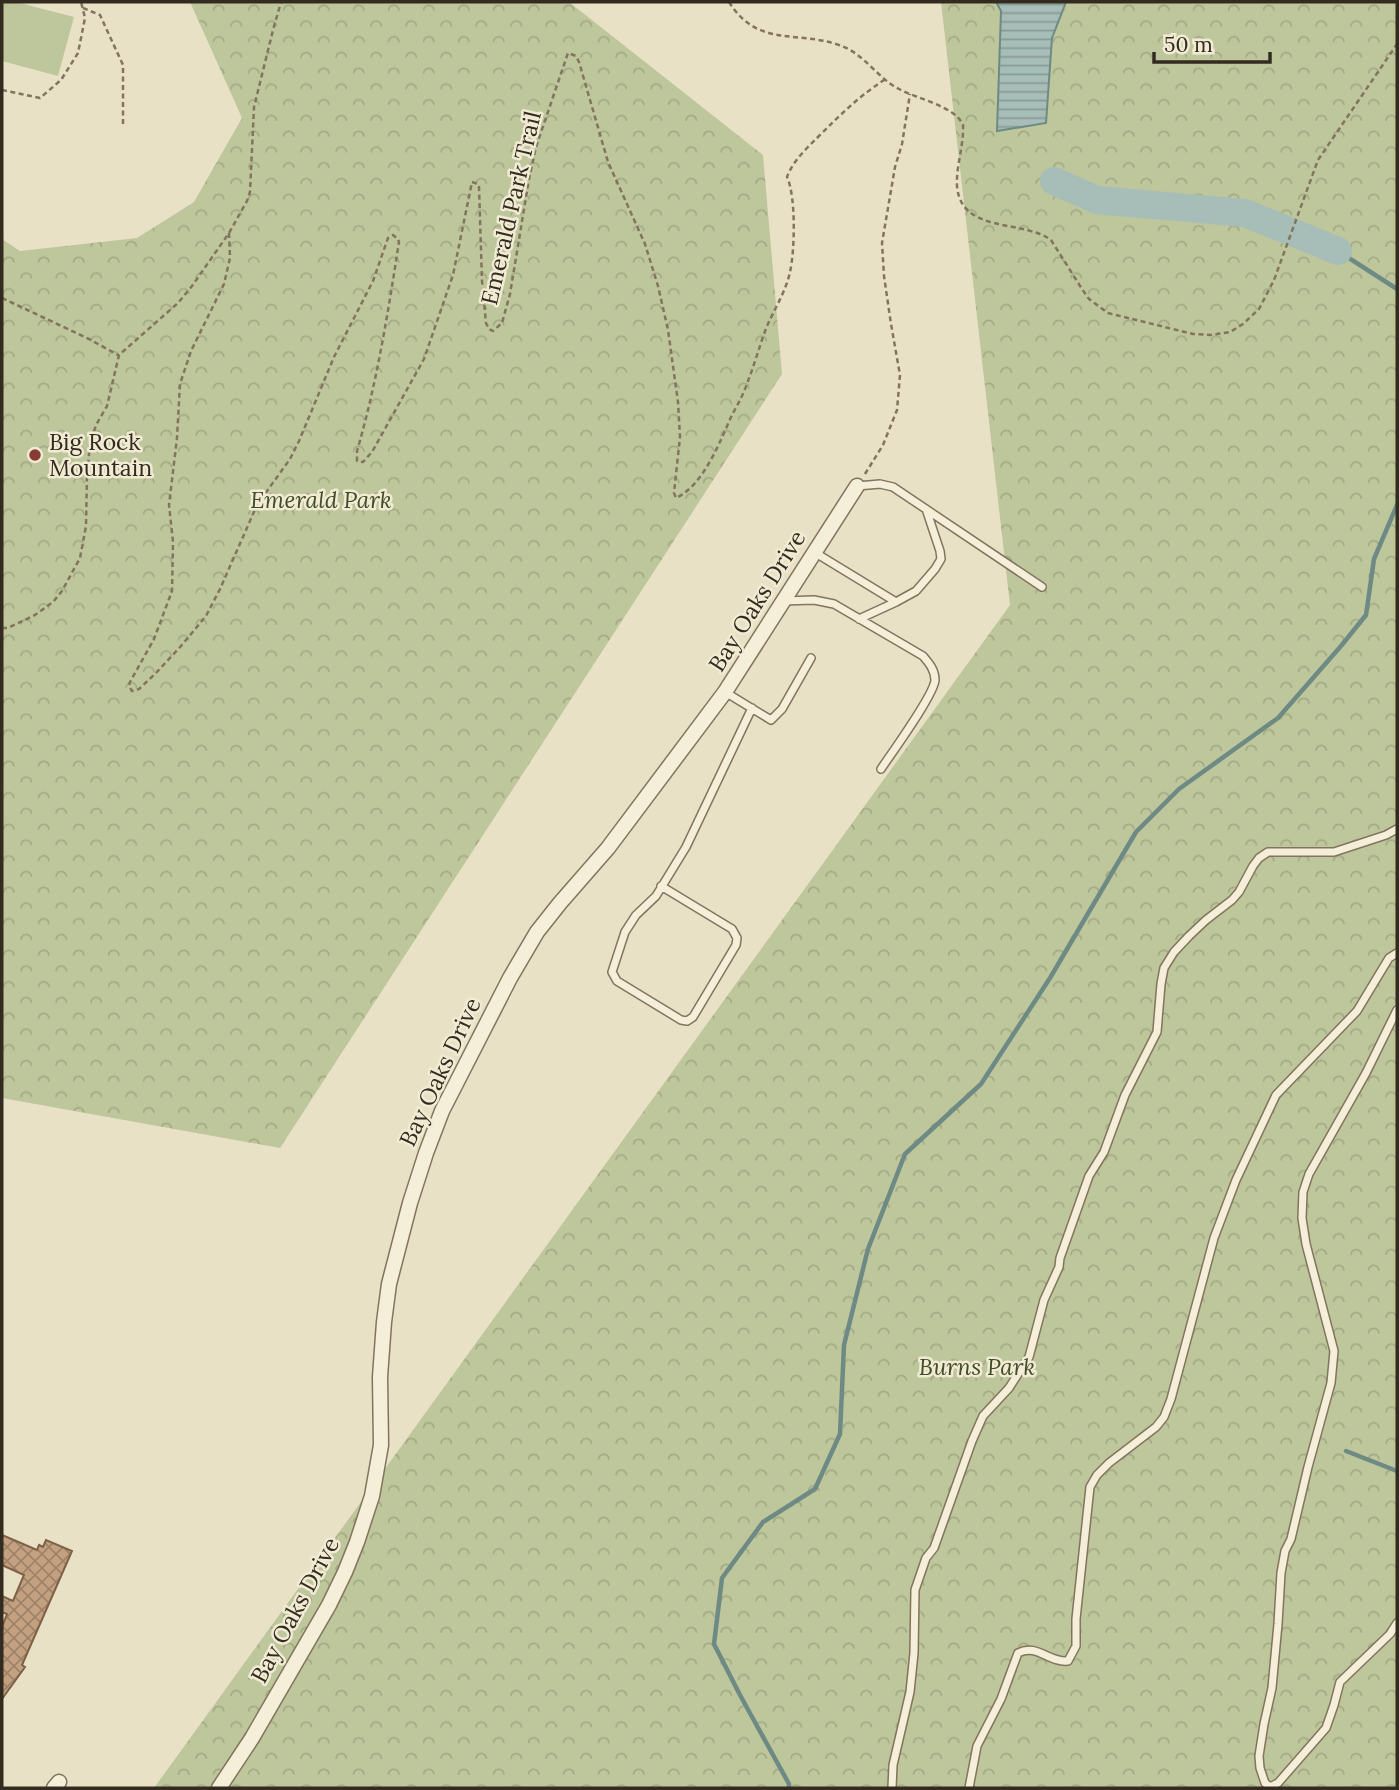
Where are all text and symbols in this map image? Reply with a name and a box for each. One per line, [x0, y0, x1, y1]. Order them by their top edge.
scale bar [1154, 21, 1270, 65]
text: 50 m [1164, 31, 1213, 58]
street label: Emerald Park Trail [474, 108, 547, 307]
place label: Big Rock Mountain [49, 427, 152, 482]
marker: Big Rock Mountain [27, 447, 43, 463]
park label: Emerald Park [250, 485, 392, 514]
street label: Bay Oaks Drive [702, 525, 811, 677]
street label: Bay Oaks Drive [392, 993, 487, 1151]
park label: Burns Park [919, 1352, 1035, 1381]
street label: Bay Oaks Drive [244, 1532, 345, 1688]

